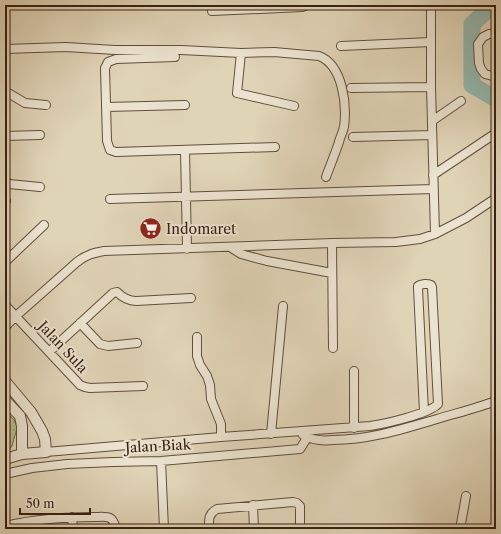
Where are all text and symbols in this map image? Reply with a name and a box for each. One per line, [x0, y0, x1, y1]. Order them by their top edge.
supermarket icon: Indomaret [137, 216, 163, 242]
place label: Indomaret [166, 220, 236, 238]
street label: Jalan Sula [33, 316, 92, 377]
street label: Jalan Biak [123, 435, 192, 457]
scale bar [20, 490, 90, 516]
text: 50 m [26, 496, 55, 511]

